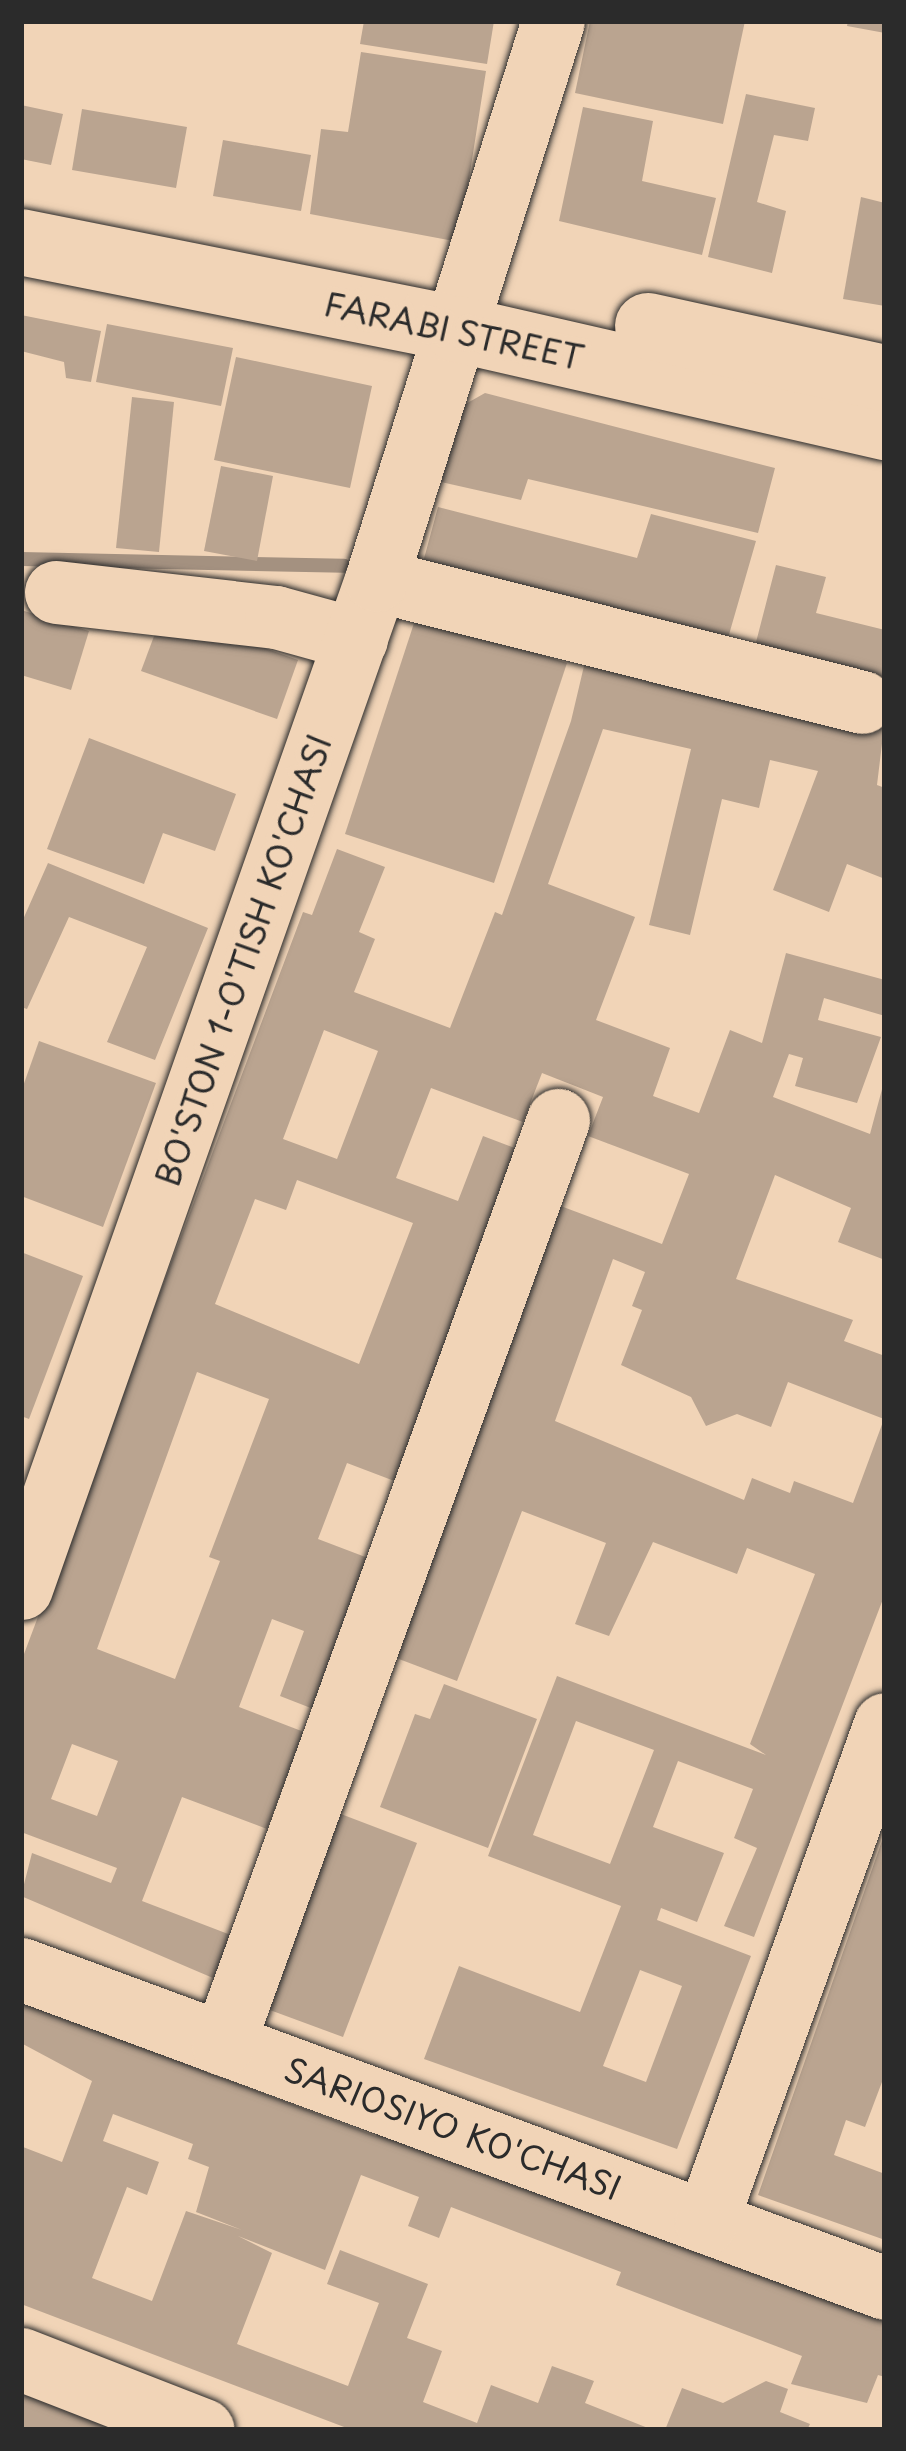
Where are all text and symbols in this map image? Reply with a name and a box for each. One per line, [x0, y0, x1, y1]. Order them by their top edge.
street label: FARABI STREET [320, 283, 588, 377]
street label: BO'STON 1-O'TISH KO'CHASI [146, 727, 340, 1193]
street label: SARIOSIYO KO'CHASI [279, 2049, 627, 2207]

